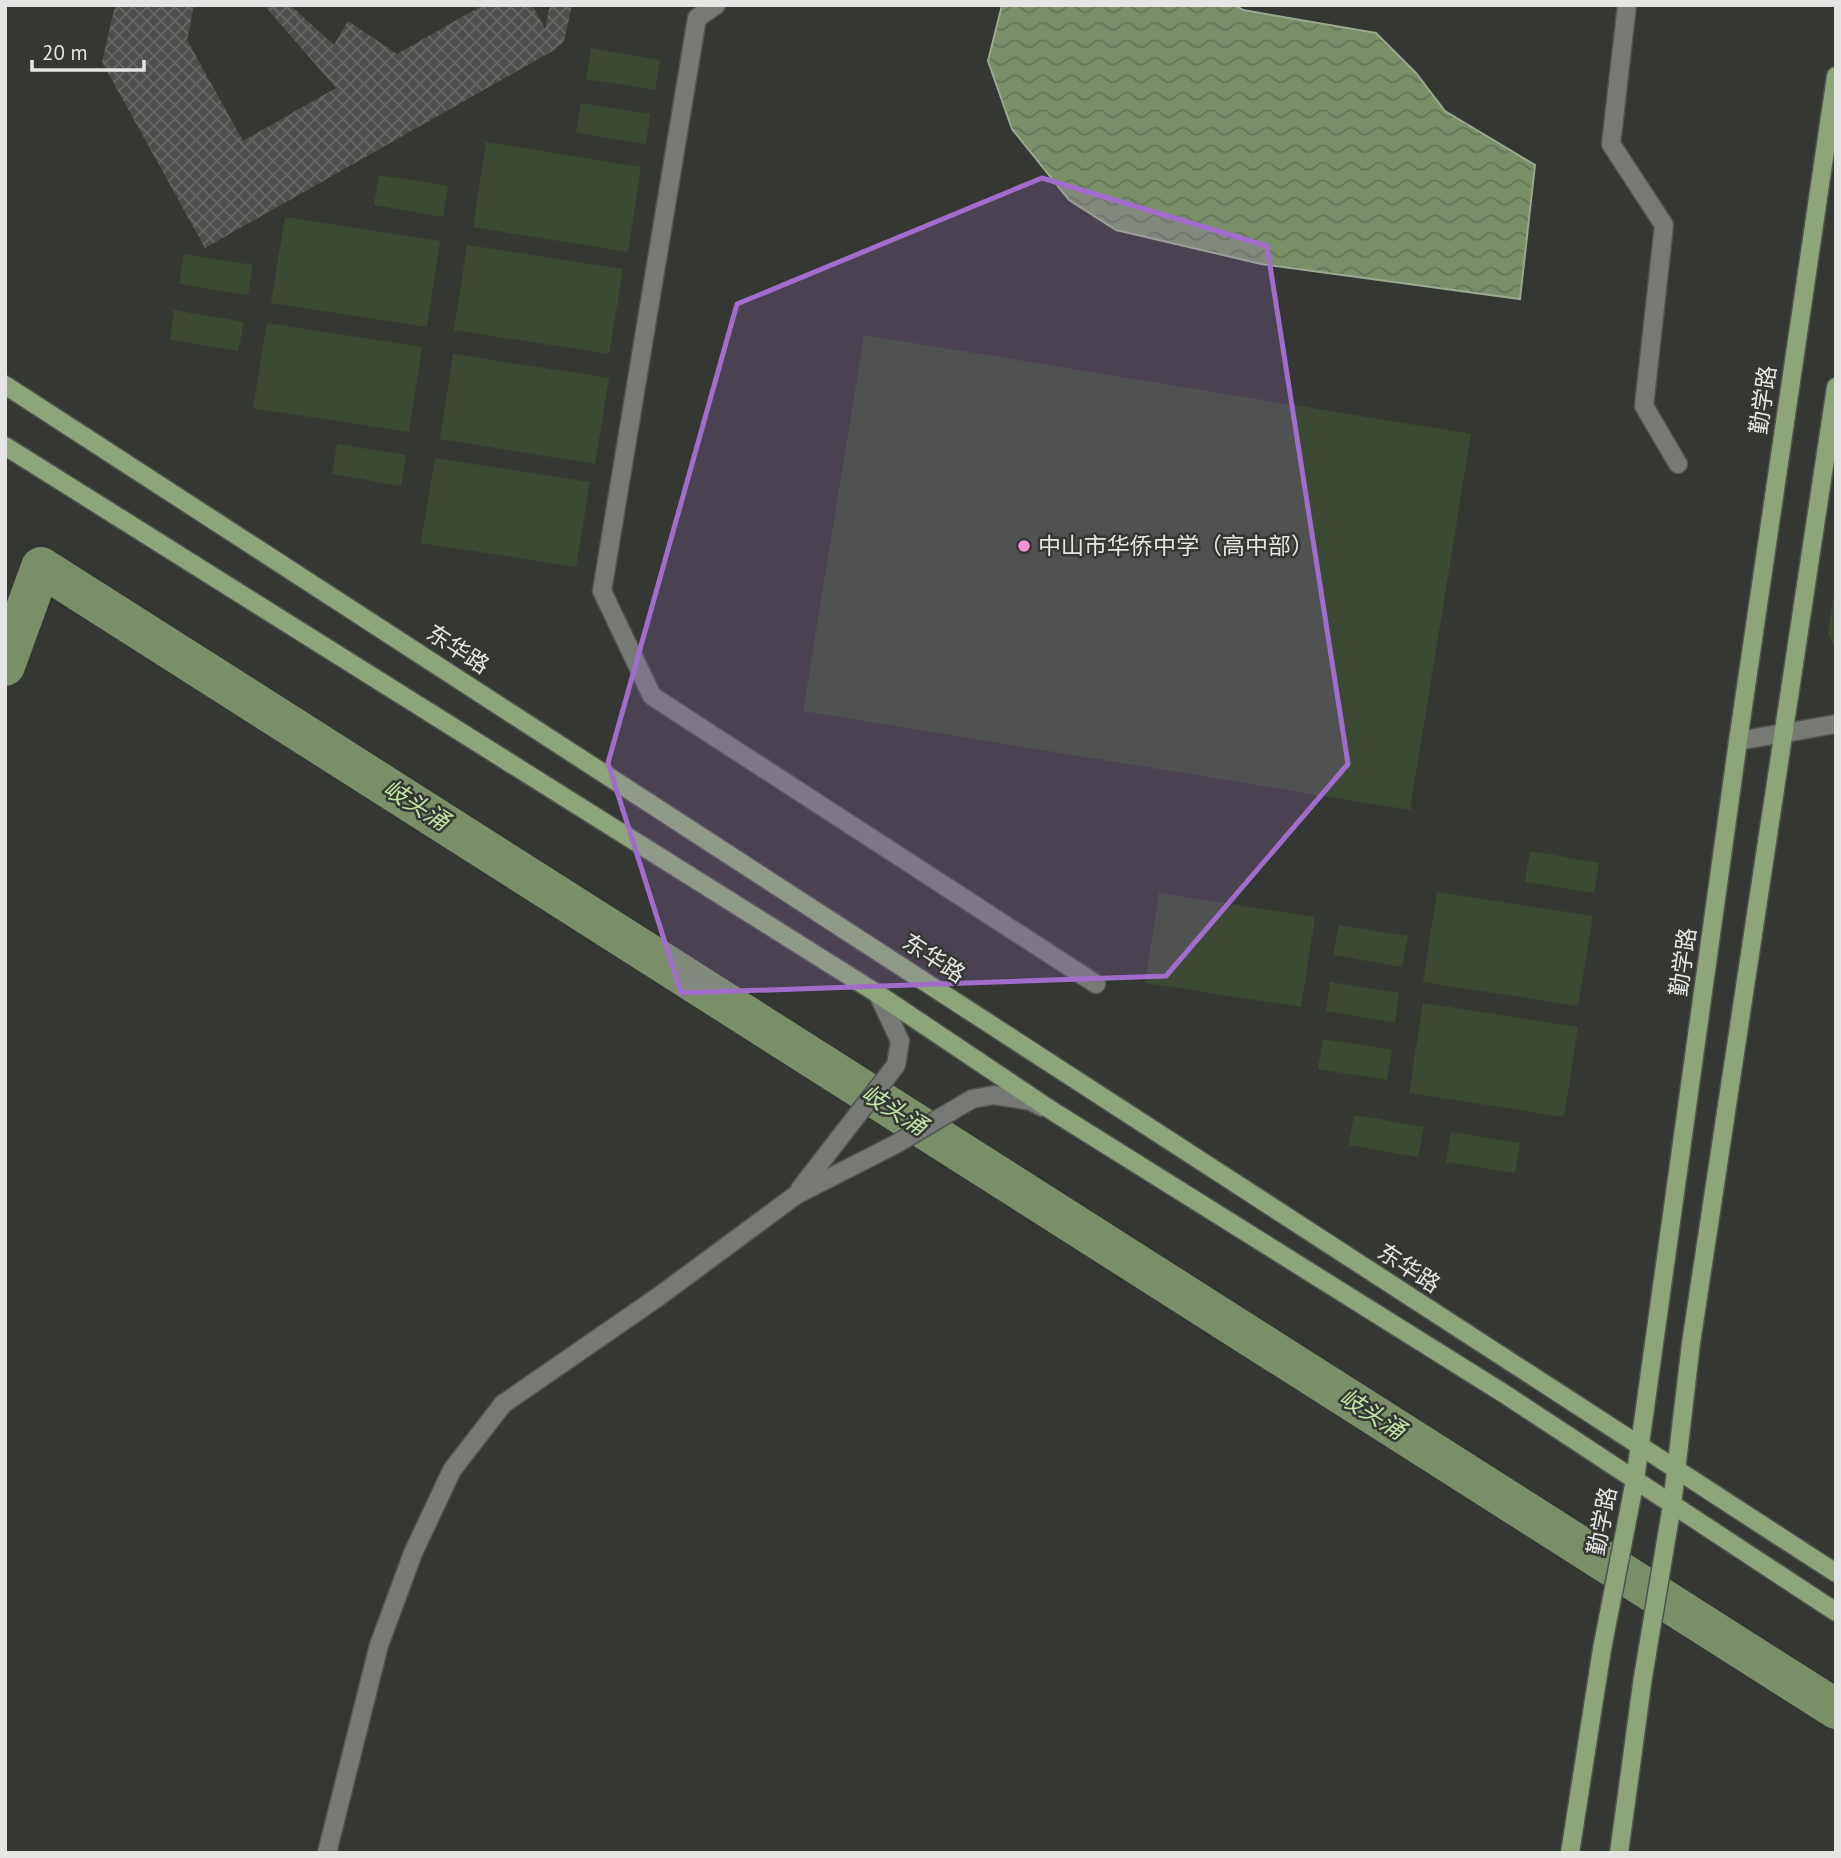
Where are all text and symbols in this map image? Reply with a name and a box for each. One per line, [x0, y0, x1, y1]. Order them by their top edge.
scale bar [32, 28, 144, 72]
text: 20 m [42, 39, 88, 66]
street label: 勤学路 [1743, 364, 1782, 436]
place label: 中山市华侨中学（高中部） [1038, 531, 1314, 560]
marker: 中山市华侨中学（高中部） [1016, 538, 1032, 554]
street label: 东华路 [421, 618, 495, 680]
water label: 岐头涌 [378, 772, 458, 838]
street label: 勤学路 [1663, 926, 1702, 998]
street label: 东华路 [897, 927, 971, 989]
water label: 岐头涌 [856, 1077, 936, 1143]
street label: 东华路 [1372, 1237, 1446, 1299]
water label: 岐头涌 [1334, 1381, 1414, 1447]
street label: 勤学路 [1581, 1484, 1622, 1558]

